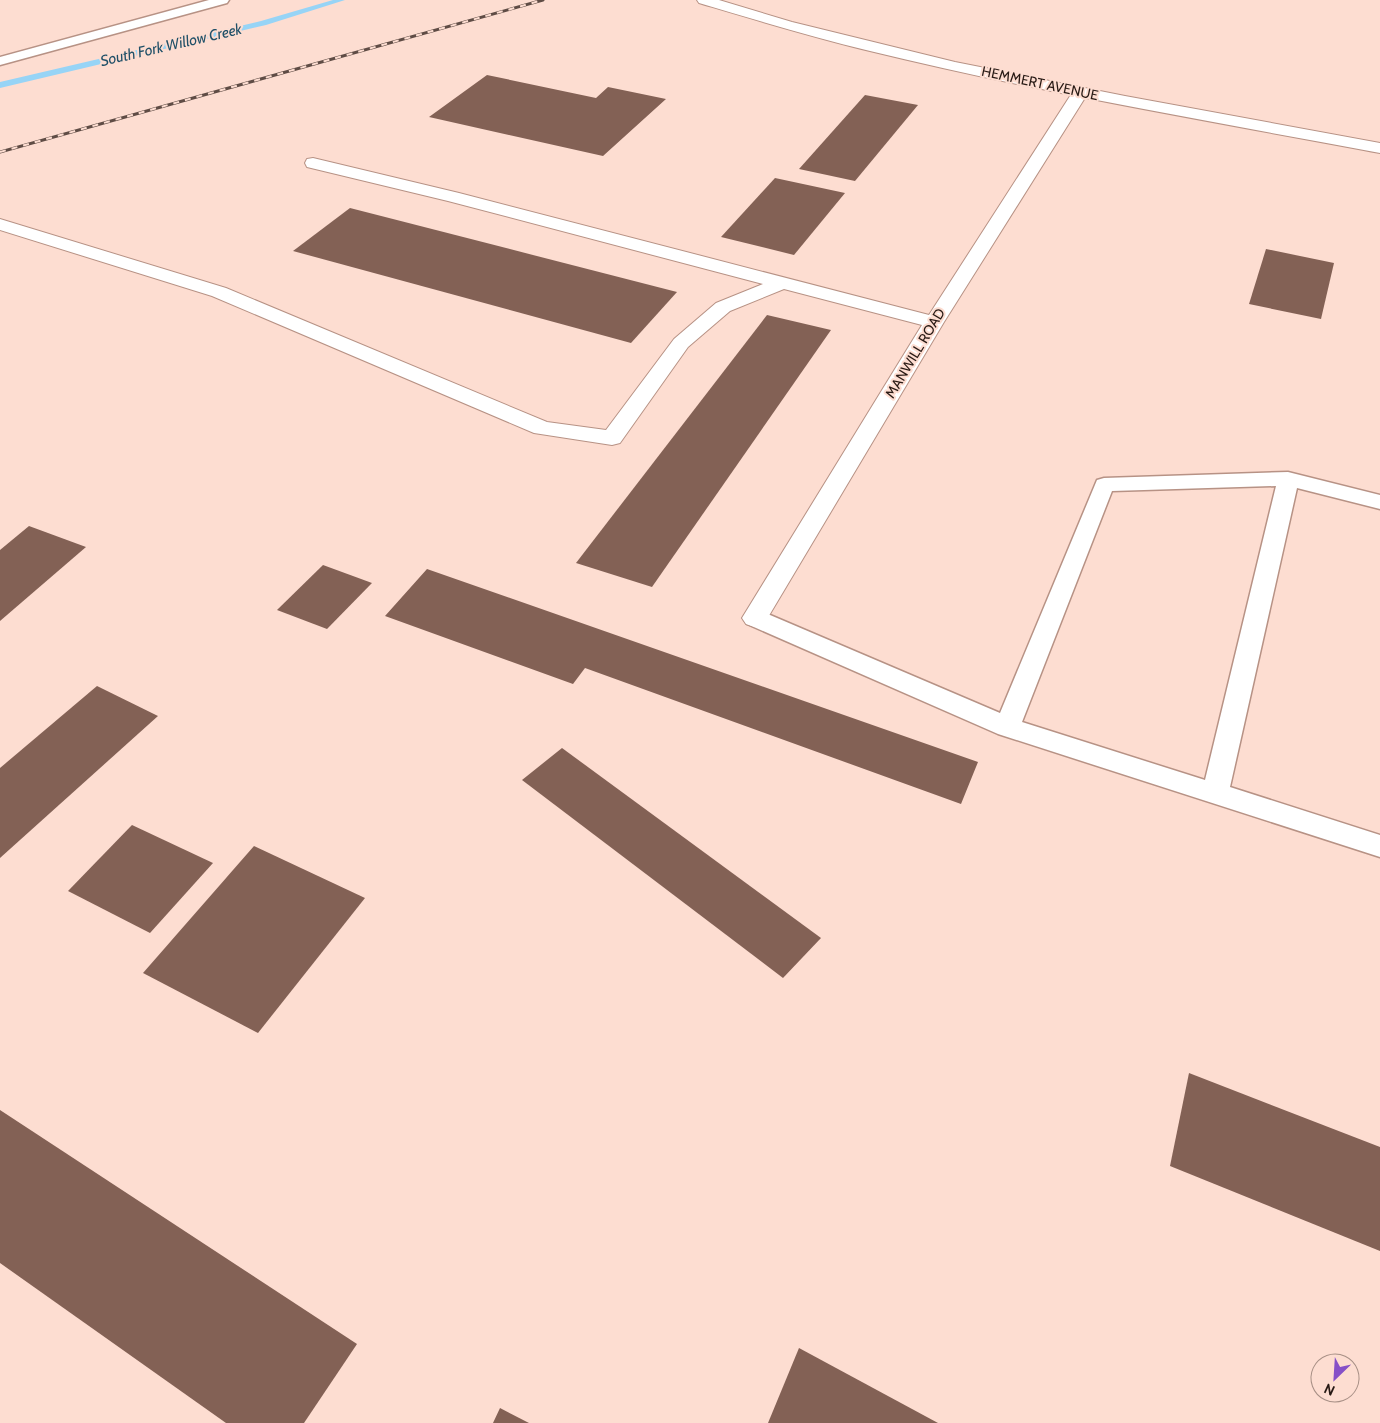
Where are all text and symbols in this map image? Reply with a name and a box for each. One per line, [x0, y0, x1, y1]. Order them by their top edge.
water label: South Fork Willow Creek [99, 20, 244, 70]
street label: HEMMERT AVENUE [980, 62, 1100, 104]
street label: MANWILL ROAD [881, 305, 949, 401]
north arrow [1310, 1353, 1360, 1403]
text: N [1321, 1380, 1338, 1400]

